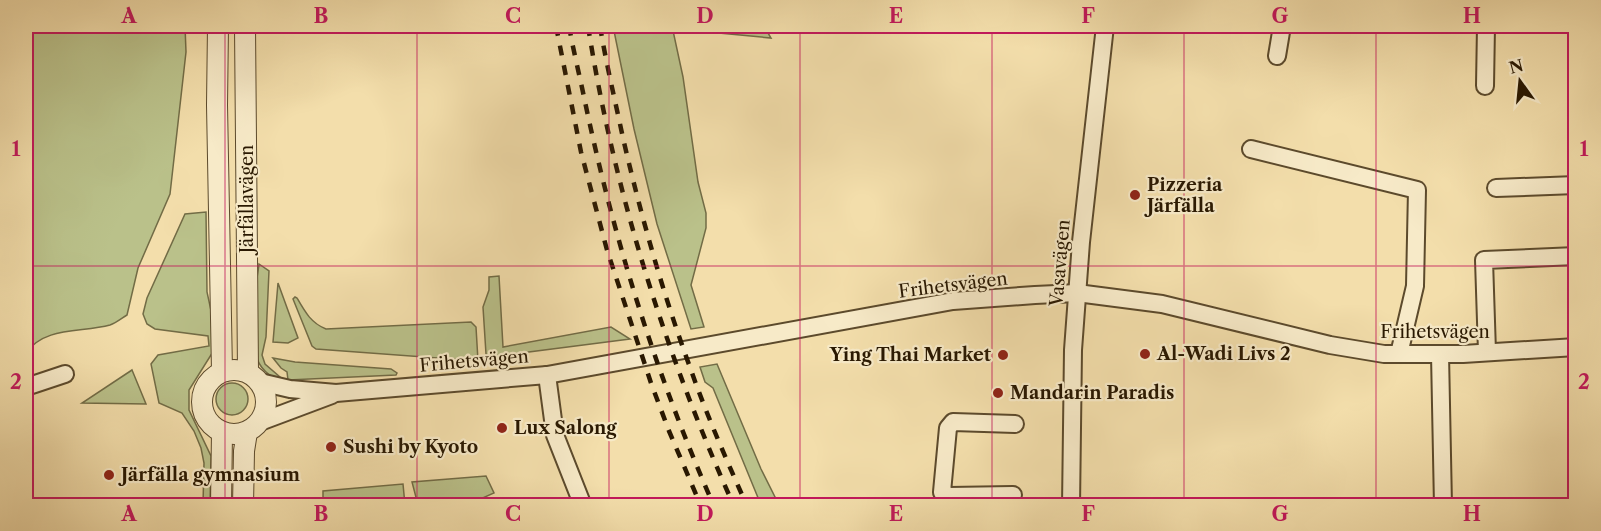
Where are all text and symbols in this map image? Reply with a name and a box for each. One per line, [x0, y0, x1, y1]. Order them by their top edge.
text: A [120, 4, 137, 28]
text: B [314, 4, 329, 28]
text: C [505, 4, 521, 28]
text: D [696, 4, 714, 28]
text: E [889, 4, 903, 28]
text: F [1081, 4, 1095, 28]
text: G [1272, 4, 1289, 28]
text: H [1463, 4, 1481, 28]
north arrow [1490, 51, 1550, 111]
text: N [1507, 55, 1526, 78]
text: 1 [12, 137, 21, 161]
text: 1 [1580, 137, 1589, 161]
street label: Järfällavägen [236, 145, 258, 256]
place label: Pizzeria Järfälla [1144, 174, 1223, 217]
marker: Pizzeria Järfälla [1128, 188, 1142, 202]
street label: Vasavägen [1045, 219, 1075, 308]
street label: Frihetsvägen [897, 267, 1009, 303]
street label: Frihetsvägen [1380, 321, 1490, 343]
place label: Al-Wadi Livs 2 [1156, 343, 1291, 365]
place label: Ying Thai Market [829, 344, 992, 366]
street label: Frihetsvägen [418, 345, 530, 377]
marker: Al-Wadi Livs 2 [1138, 347, 1152, 361]
marker: Ying Thai Market [996, 348, 1010, 362]
text: 2 [10, 370, 22, 394]
text: 2 [1578, 370, 1590, 394]
place label: Mandarin Paradis [1010, 382, 1174, 404]
marker: Mandarin Paradis [991, 386, 1005, 400]
place label: Lux Salong [514, 417, 617, 439]
marker: Lux Salong [495, 421, 509, 435]
place label: Sushi by Kyoto [343, 436, 478, 458]
marker: Sushi by Kyoto [324, 440, 338, 454]
place label: Järfälla gymnasium [118, 464, 300, 486]
marker: Järfälla gymnasium [102, 468, 116, 482]
text: A [120, 502, 137, 526]
text: B [314, 502, 329, 526]
text: C [505, 502, 521, 526]
text: D [696, 502, 714, 526]
text: E [889, 502, 903, 526]
text: F [1081, 502, 1095, 526]
text: G [1272, 502, 1289, 526]
text: H [1463, 502, 1481, 526]

